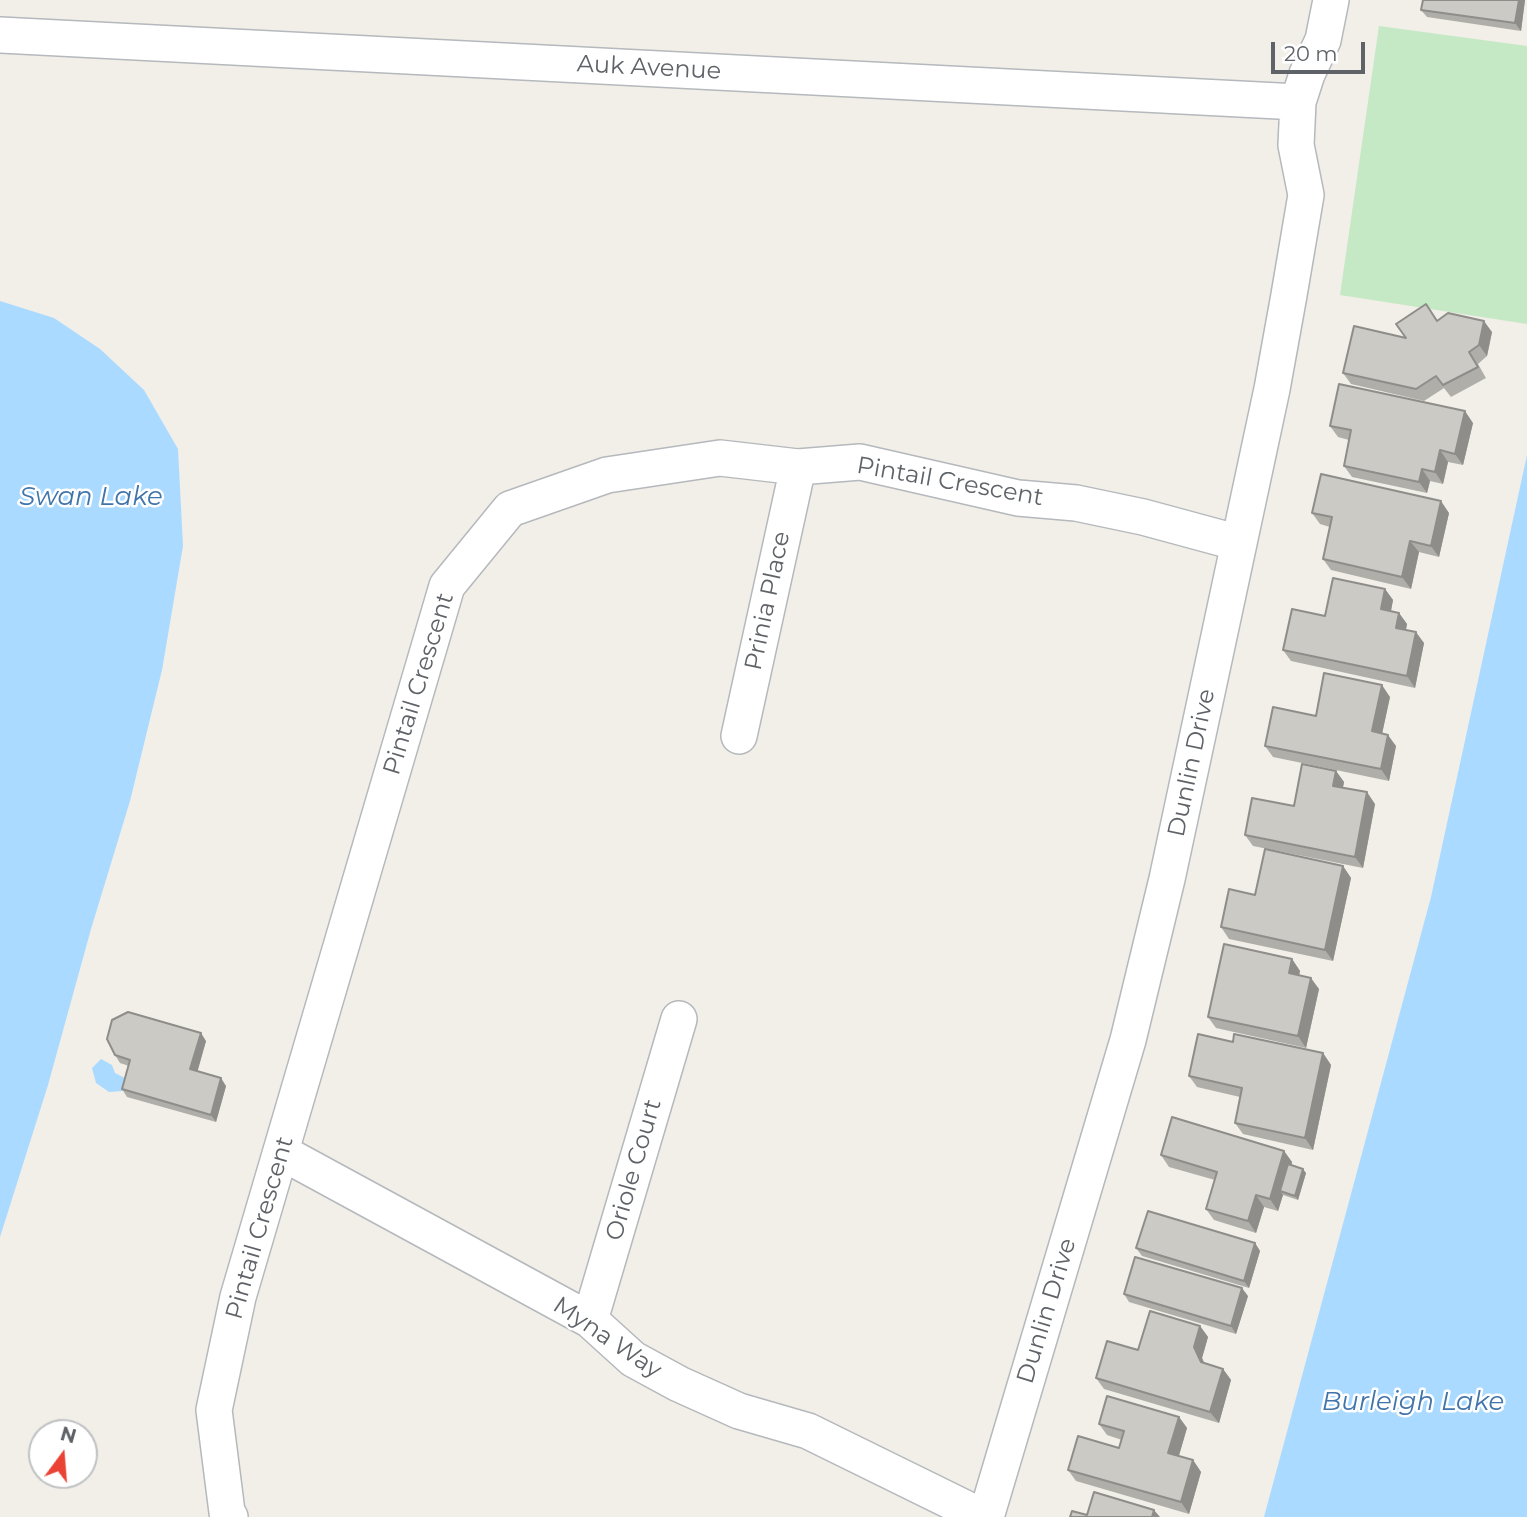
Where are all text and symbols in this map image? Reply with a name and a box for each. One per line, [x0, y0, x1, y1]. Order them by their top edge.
scale bar [1275, 28, 1370, 72]
text: 20 m [1284, 41, 1338, 66]
street label: Auk Avenue [576, 50, 722, 86]
street label: Pintail Crescent [855, 451, 1045, 513]
water label: Swan Lake [19, 481, 163, 513]
street label: Prinia Place [739, 529, 797, 673]
street label: Pintail Crescent [378, 589, 460, 779]
street label: Dunlin Drive [1162, 686, 1222, 840]
street label: Oriole Court [600, 1096, 668, 1244]
street label: Pintail Crescent [220, 1133, 300, 1323]
street label: Dunlin Drive [1011, 1235, 1083, 1387]
street label: Myna Way [547, 1291, 667, 1385]
water label: Burleigh Lake [1322, 1386, 1504, 1418]
north arrow [28, 1419, 98, 1489]
text: N [58, 1422, 79, 1448]

